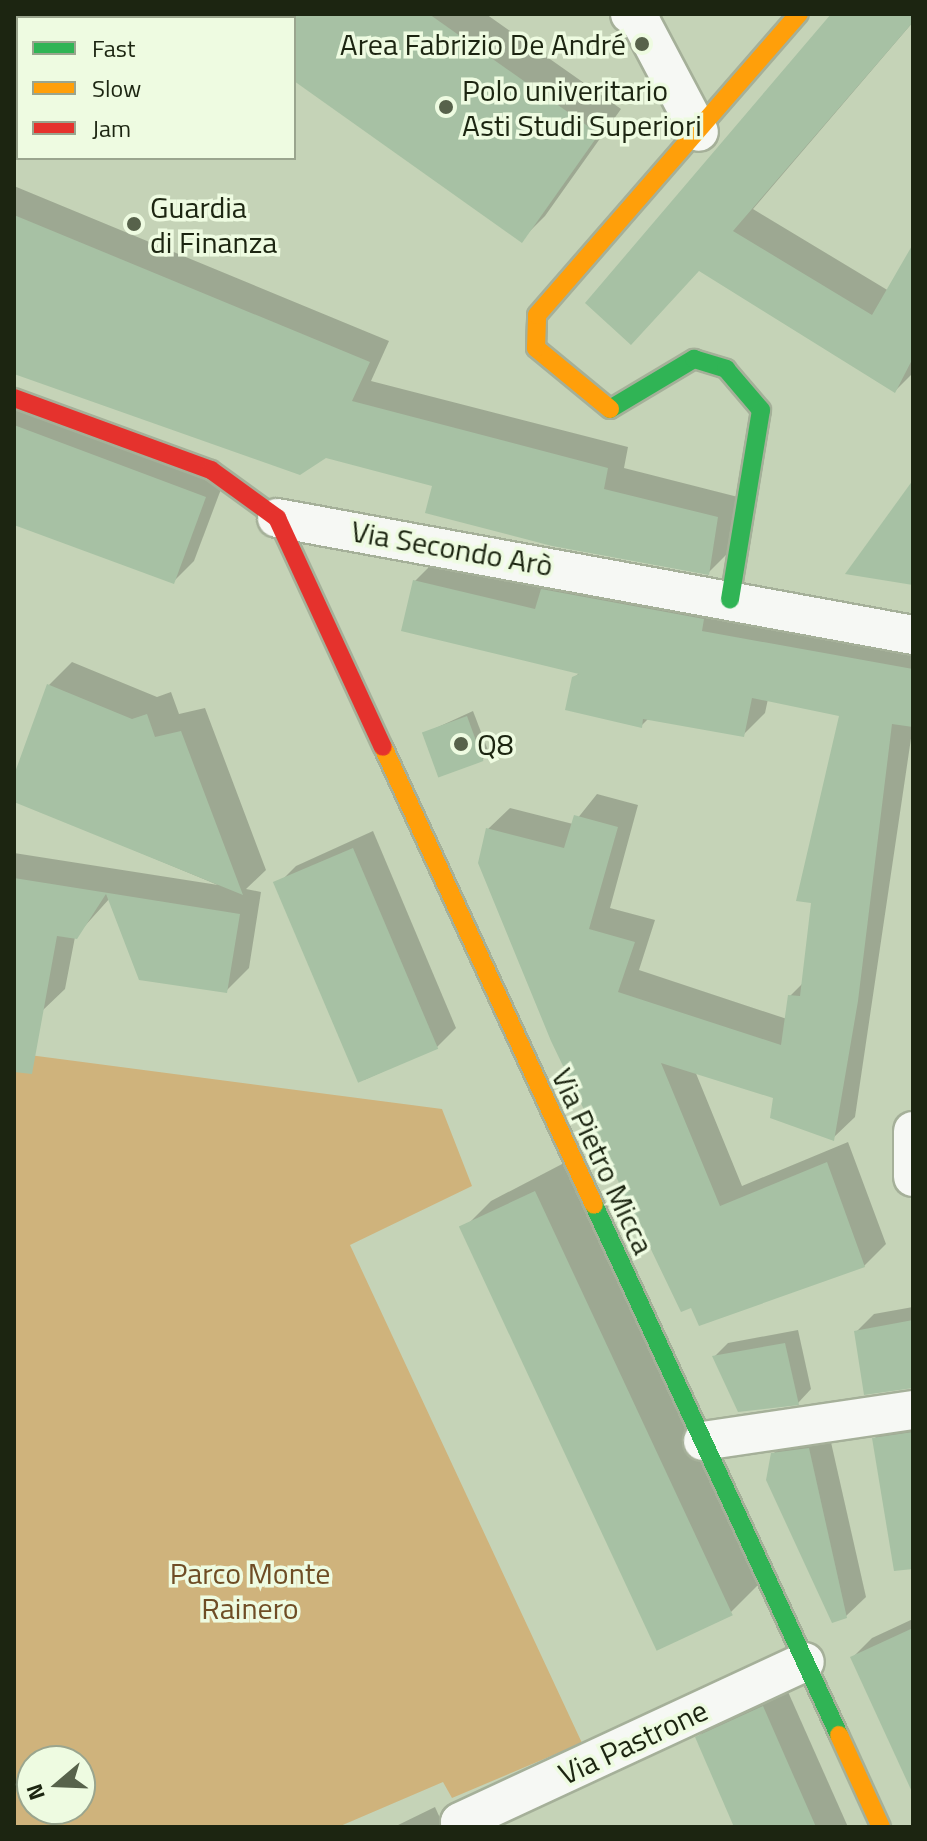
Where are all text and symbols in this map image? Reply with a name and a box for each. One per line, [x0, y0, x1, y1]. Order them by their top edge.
legend [16, 16, 296, 160]
place label: Area Fabrizio De André [340, 26, 626, 62]
text: Fast [92, 30, 135, 66]
marker: Area Fabrizio De André [633, 35, 651, 53]
text: Slow [92, 70, 141, 106]
place label: Polo univeritario Asti Studi Superiori [462, 72, 702, 142]
marker: Polo univeritario Asti Studi Superiori [437, 98, 455, 116]
text: Jam [92, 110, 131, 146]
place label: Guardia di Finanza [150, 189, 277, 260]
marker: Guardia di Finanza [125, 215, 143, 233]
street label: Via Secondo Arò [348, 513, 556, 583]
place label: Q8 [477, 726, 514, 762]
marker: Q8 [452, 735, 470, 753]
street label: Via Pietro Micca [544, 1062, 662, 1260]
park label: Parco Monte Rainero [170, 1555, 330, 1626]
street label: Via Pastrone [553, 1692, 713, 1792]
north arrow [16, 1745, 96, 1825]
text: N [17, 1779, 54, 1805]

